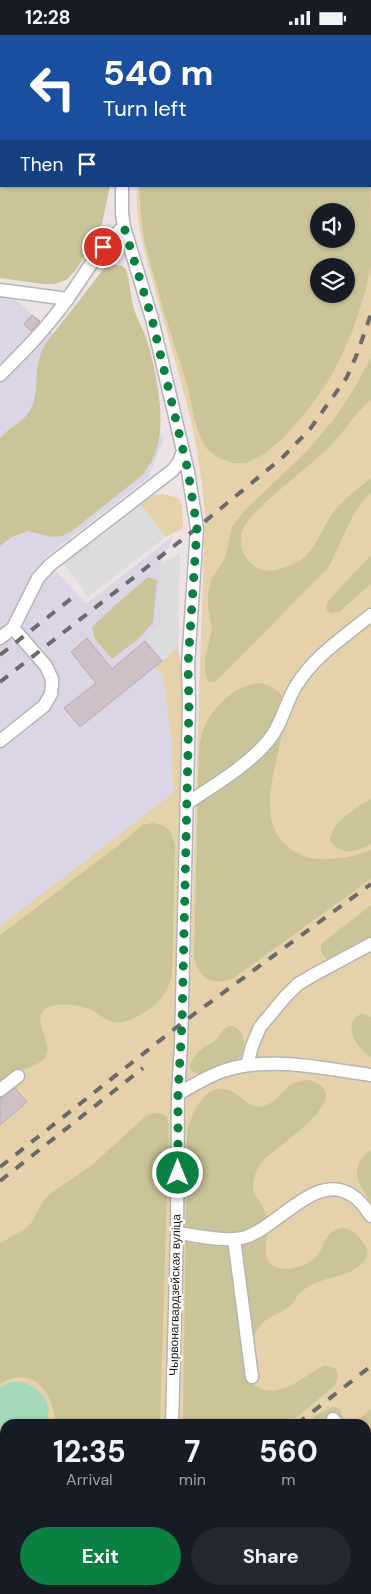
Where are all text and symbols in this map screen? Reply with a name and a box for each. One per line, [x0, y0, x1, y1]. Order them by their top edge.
text: 12:28 [25, 5, 71, 30]
text: 540 m [103, 50, 213, 96]
icon: left [20, 55, 85, 120]
text: Turn left [103, 94, 187, 123]
icon: arrive [73, 150, 101, 178]
text: Then [20, 152, 63, 177]
map controls [310, 203, 355, 303]
button: sound [310, 203, 355, 248]
pin [82, 226, 124, 268]
icon: arrive [89, 233, 117, 261]
button: layers [310, 258, 355, 303]
position arrow [151, 1146, 203, 1198]
street label: Чырвонагвардзейская вуліца [166, 1214, 184, 1376]
text: 12:35 [53, 1432, 126, 1471]
text: 7 [184, 1432, 200, 1471]
text: 560 [259, 1432, 318, 1471]
text: Arrival [66, 1469, 113, 1490]
text: min [179, 1469, 206, 1490]
text: m [281, 1469, 296, 1490]
button: Exit [20, 1527, 181, 1585]
button: Share [191, 1527, 351, 1585]

